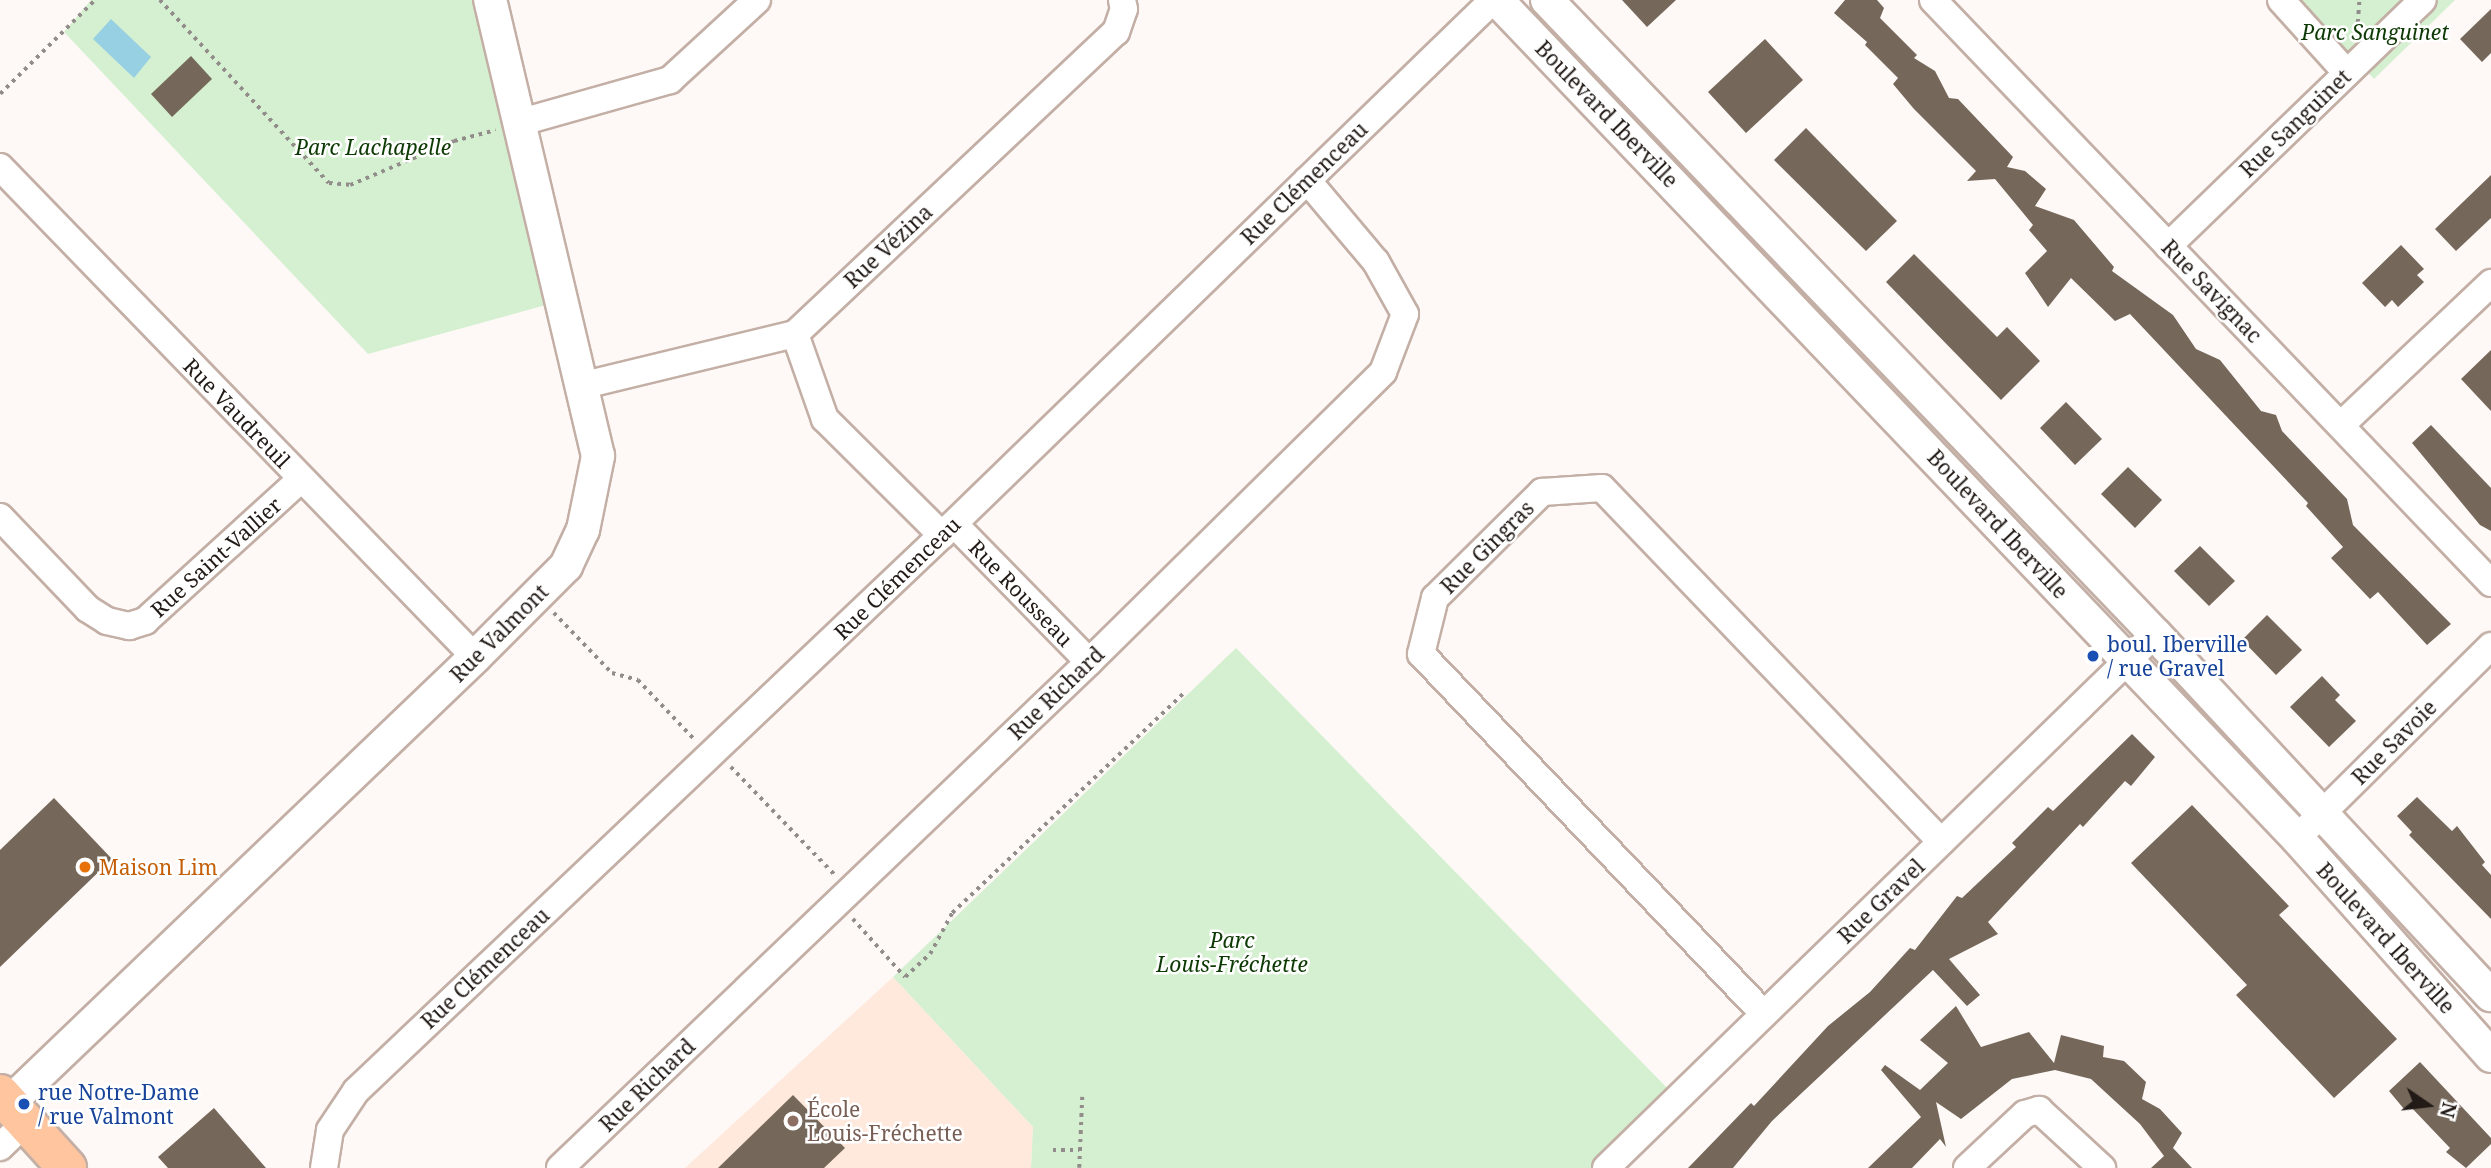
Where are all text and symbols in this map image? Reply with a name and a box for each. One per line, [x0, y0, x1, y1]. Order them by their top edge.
park label: Parc Sanguinet [2301, 19, 2449, 45]
street label: Boulevard Iberville [1531, 35, 1683, 193]
street label: Rue Sanguinet [2234, 64, 2356, 182]
street label: Rue Clémenceau [1236, 116, 1372, 250]
park label: Parc Lachapelle [295, 134, 451, 160]
street label: Rue Vézina [839, 199, 937, 293]
street label: Rue Savignac [2157, 234, 2267, 348]
street label: Rue Vaudreuil [178, 353, 296, 473]
street label: Boulevard Iberville [1923, 444, 2073, 604]
street label: Rue Saint-Vallier [146, 492, 286, 622]
street label: Rue Gingras [1435, 495, 1539, 599]
street label: Rue Clémenceau [829, 511, 965, 645]
street label: Rue Rousseau [964, 534, 1078, 652]
street label: Rue Valmont [445, 579, 553, 687]
place label: boul. Iberville / rue Gravel [2107, 631, 2247, 681]
street label: Rue Richard [1003, 641, 1109, 745]
marker: boul. Iberville / rue Gravel [2085, 648, 2101, 664]
street label: Rue Savoie [2346, 694, 2442, 790]
place label: Maison Lim [99, 854, 217, 880]
street label: Rue Gravel [1833, 854, 1929, 948]
street label: Boulevard Iberville [2312, 857, 2460, 1019]
marker: Maison Lim [77, 859, 93, 875]
street label: Rue Clémenceau [416, 902, 554, 1034]
park label: Parc Louis-Fréchette [1156, 927, 1308, 977]
street label: Rue Richard [594, 1033, 700, 1137]
north arrow [2393, 1070, 2463, 1140]
place label: rue Notre-Dame / rue Valmont [38, 1079, 199, 1129]
marker: rue Notre-Dame / rue Valmont [16, 1096, 32, 1112]
place label: École Louis-Fréchette [807, 1096, 963, 1146]
text: N [2434, 1100, 2463, 1120]
marker: École Louis-Fréchette [785, 1113, 801, 1129]

